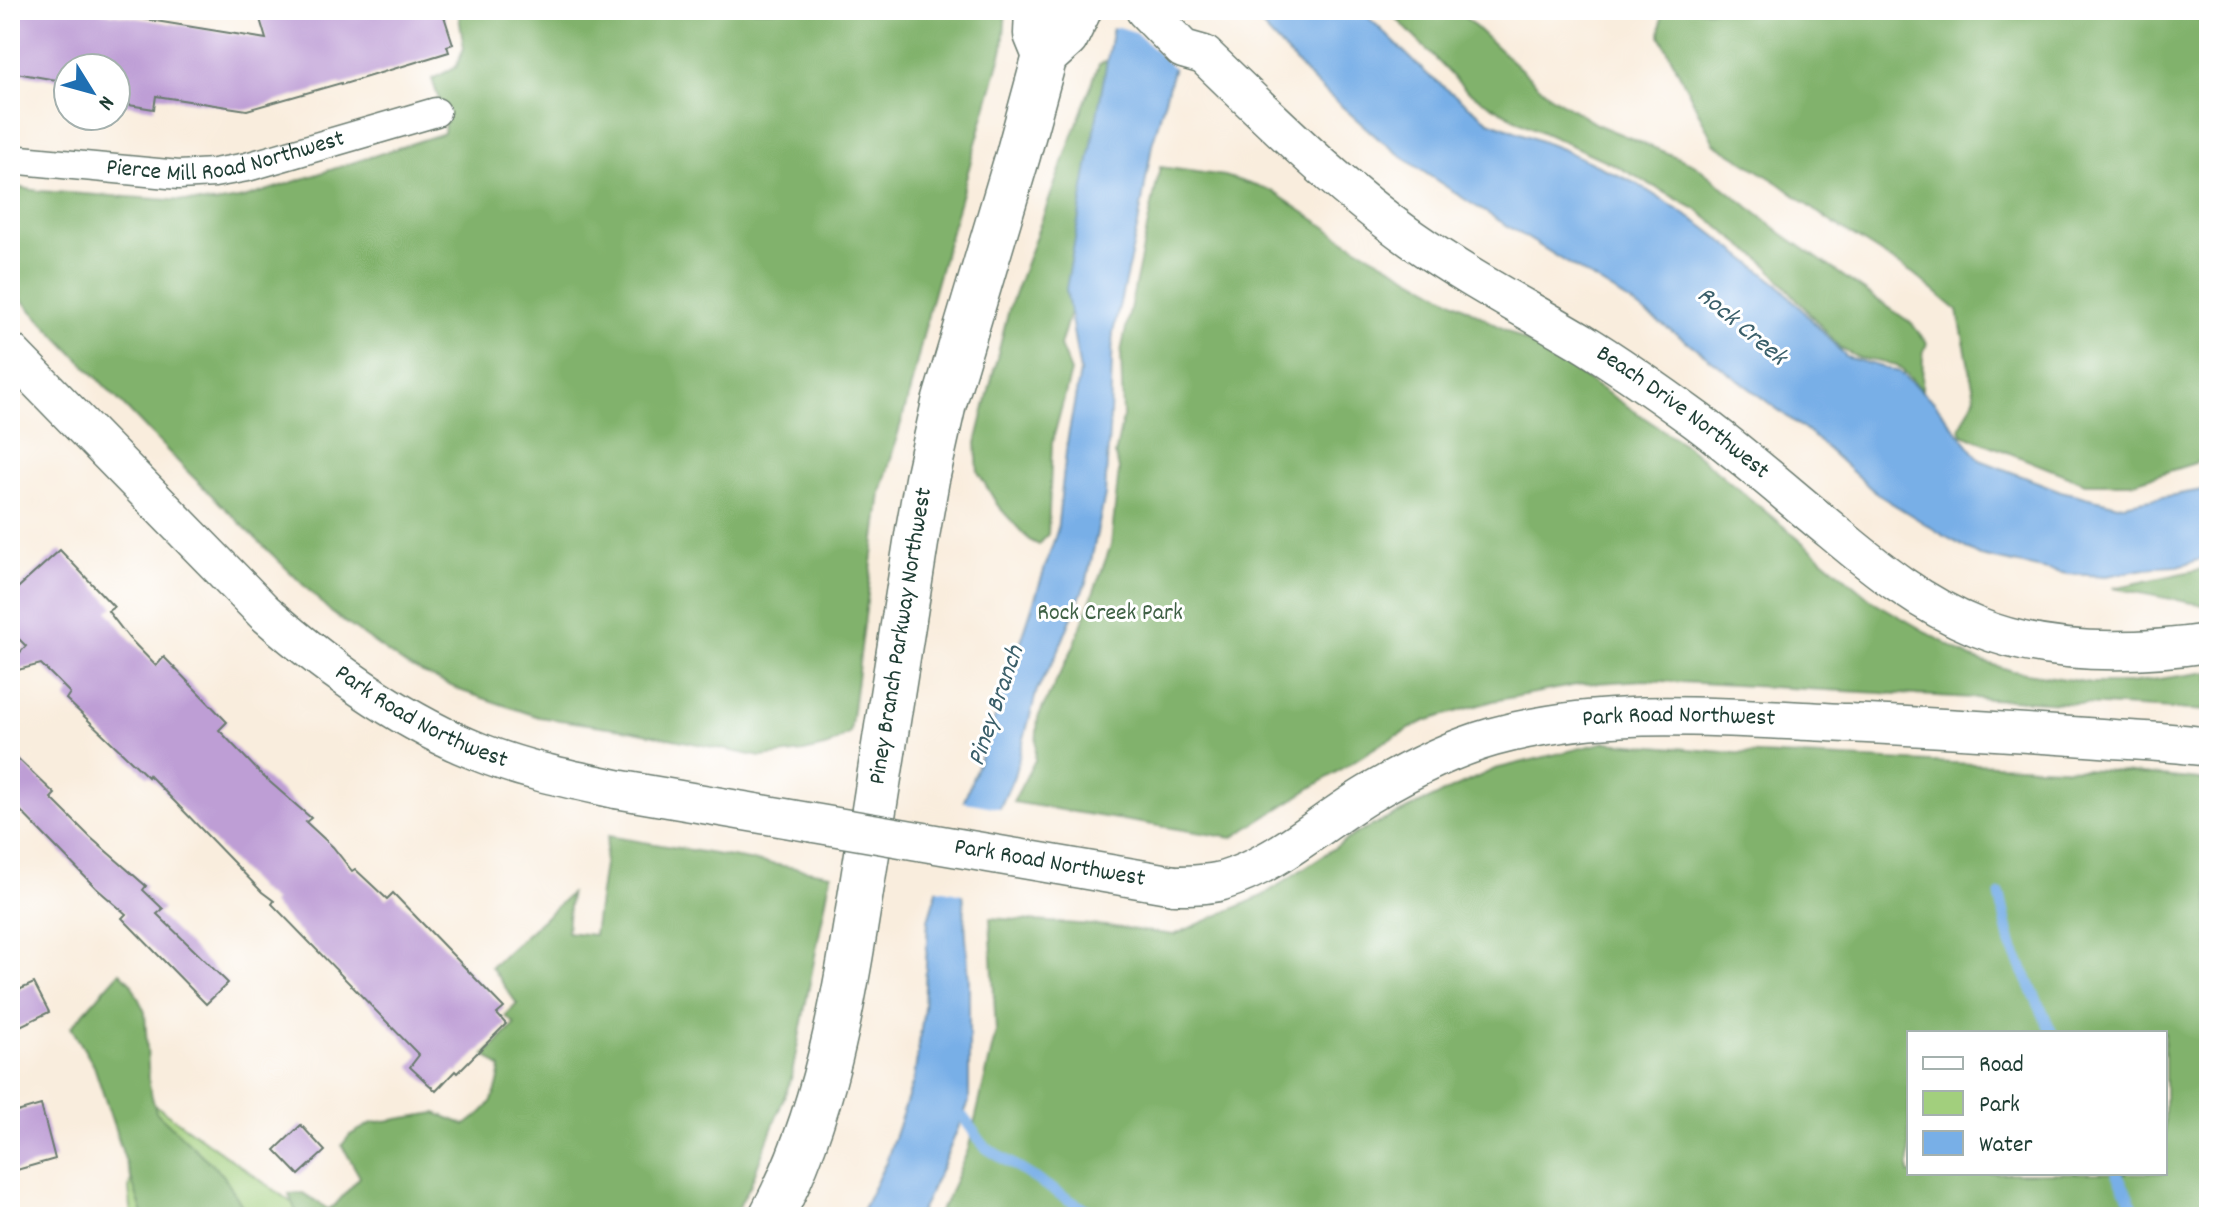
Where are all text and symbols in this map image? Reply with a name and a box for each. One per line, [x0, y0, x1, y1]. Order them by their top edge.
north arrow [52, 52, 132, 132]
text: N [89, 88, 121, 116]
street label: Pierce Mill Road Northwest [105, 122, 349, 192]
water label: Rock Creek [1688, 278, 1796, 377]
street label: Beach Drive Northwest [1589, 338, 1776, 488]
street label: Piney Branch Parkway Northwest [861, 485, 942, 787]
park label: Rock Creek Park [1037, 597, 1183, 631]
water label: Piney Branch [959, 640, 1035, 771]
street label: Park Road Northwest [327, 657, 512, 778]
street label: Park Road Northwest [1581, 699, 1776, 737]
street label: Park Road Northwest [952, 830, 1148, 897]
legend [1907, 1031, 2167, 1175]
text: Road [1979, 1049, 2024, 1083]
text: Park [1979, 1089, 2020, 1123]
text: Water [1979, 1129, 2032, 1163]

